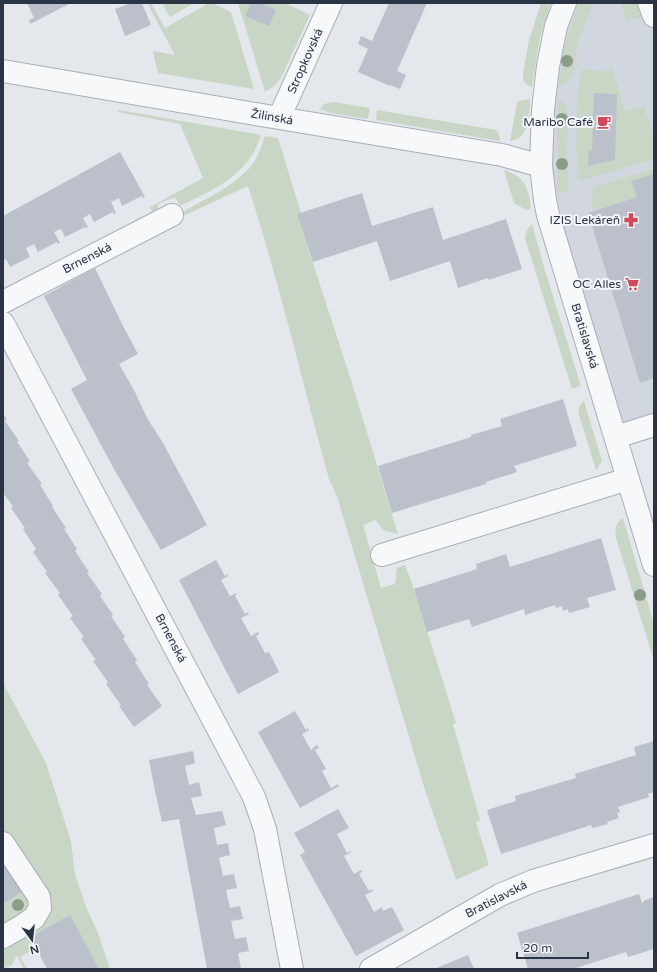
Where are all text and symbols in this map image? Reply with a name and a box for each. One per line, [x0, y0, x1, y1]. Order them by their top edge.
street label: Stropkovská [284, 26, 326, 96]
street label: Žilinská [250, 106, 294, 128]
cafe icon: Maribo Café [596, 114, 612, 130]
place label: Maribo Café [523, 115, 593, 129]
pharmacy icon: IZIS Lekáreň [623, 212, 639, 228]
place label: IZIS Lekáreň [550, 213, 620, 227]
street label: Brnenská [60, 240, 114, 276]
supermarket icon: OC Alles [624, 276, 640, 292]
place label: OC Alles [572, 277, 621, 291]
street label: Bratislavská [568, 302, 602, 370]
street label: Brnenská [152, 611, 190, 665]
street label: Bratislavská [463, 877, 529, 921]
north arrow [12, 920, 52, 960]
scale bar [517, 934, 588, 960]
text: 20 m [523, 941, 552, 955]
text: N [29, 942, 40, 957]

